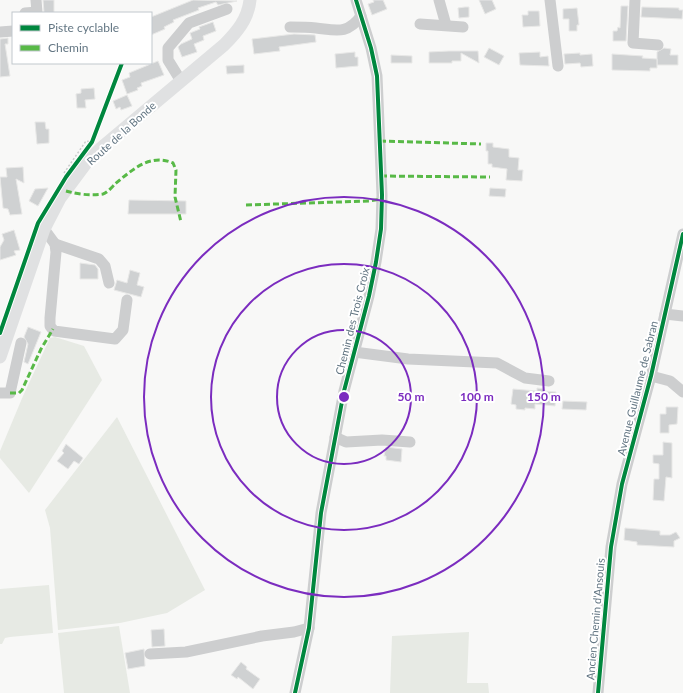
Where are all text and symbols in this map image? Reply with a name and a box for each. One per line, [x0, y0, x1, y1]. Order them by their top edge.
legend [12, 12, 152, 64]
text: Piste cyclable [48, 20, 119, 35]
text: Chemin [48, 40, 89, 55]
street label: Route de la Bonde [84, 98, 158, 167]
street label: Chemin des Trois Croix [332, 265, 372, 376]
street label: Avenue Guillaume de Sabran [614, 319, 660, 457]
text: 50 m [398, 389, 424, 404]
text: 100 m [460, 389, 494, 404]
text: 150 m [527, 389, 561, 404]
centre of rings [337, 390, 351, 404]
street label: Ancien Chemin d'Ansouis [583, 557, 607, 680]

